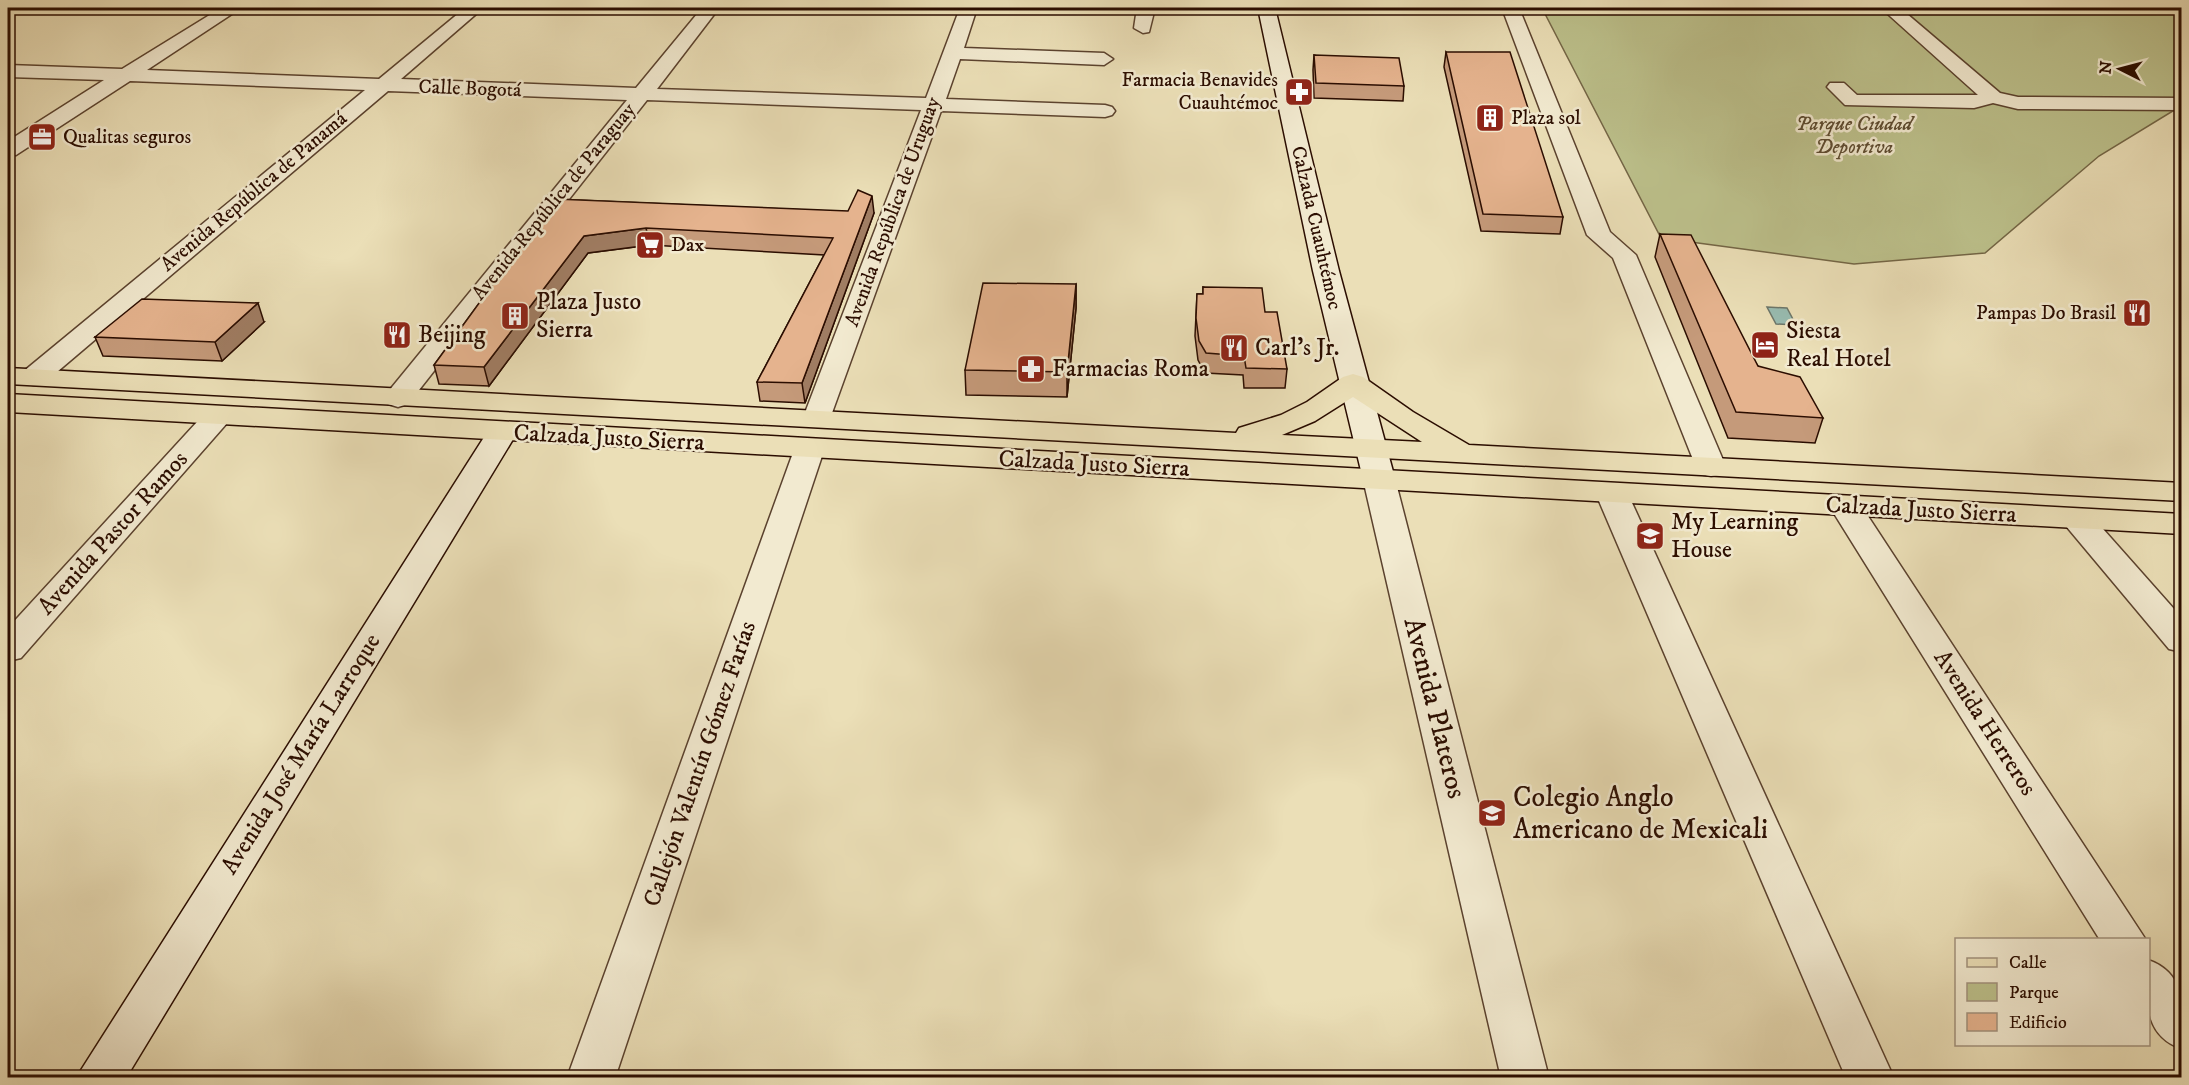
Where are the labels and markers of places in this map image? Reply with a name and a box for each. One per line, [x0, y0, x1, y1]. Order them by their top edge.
place label: Farmacia Benavides Cuauhtémoc [1122, 68, 1278, 116]
pharmacy icon: Farmacia Benavides Cuauhtémoc [1283, 76, 1315, 108]
building icon: Plaza sol [1474, 102, 1506, 134]
place label: Plaza sol [1511, 106, 1581, 131]
office icon: Qualitas seguros [26, 121, 58, 153]
place label: Qualitas seguros [63, 125, 191, 150]
supermarket icon: Dax [634, 229, 666, 261]
place label: Dax [671, 233, 704, 258]
place label: Plaza Justo Sierra [536, 287, 641, 345]
restaurant icon: Pampas Do Brasil [2121, 297, 2153, 329]
building icon: Plaza Justo Sierra [499, 300, 531, 332]
place label: Pampas Do Brasil [1976, 301, 2116, 326]
place label: Siesta Real Hotel [1786, 316, 1891, 374]
restaurant icon: Beijing [381, 319, 413, 351]
place label: Beijing [418, 320, 486, 350]
hotel icon: Siesta Real Hotel [1749, 329, 1781, 361]
restaurant icon: Carl's Jr. [1218, 332, 1250, 364]
place label: Carl's Jr. [1255, 333, 1339, 363]
pharmacy icon: Farmacias Roma [1015, 353, 1047, 385]
place label: Farmacias Roma [1052, 354, 1210, 384]
place label: My Learning House [1671, 507, 1799, 565]
school or university icon: My Learning House [1634, 520, 1666, 552]
place label: Colegio Anglo Americano de Mexicali [1513, 780, 1768, 847]
school or university icon: Colegio Anglo Americano de Mexicali [1476, 797, 1508, 829]

